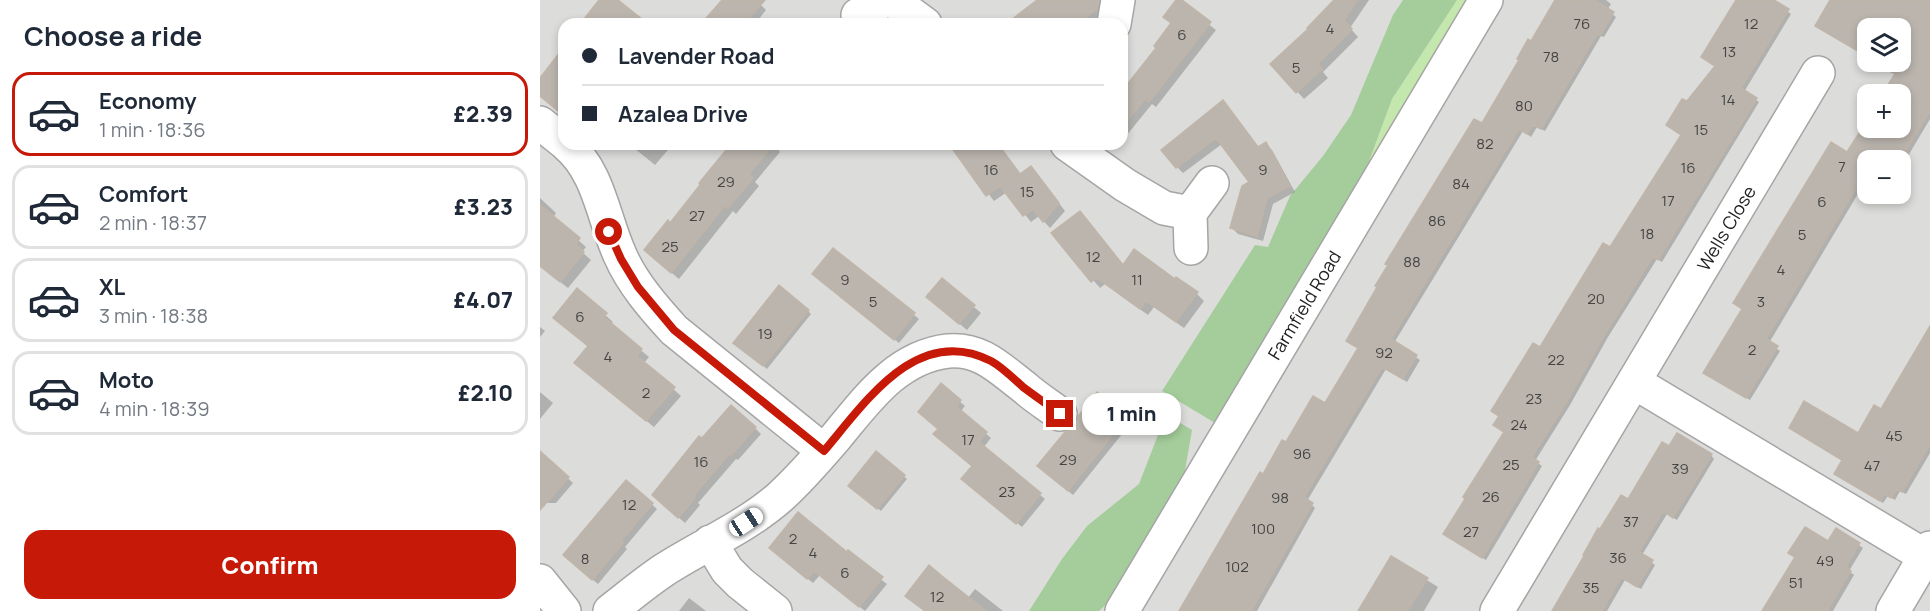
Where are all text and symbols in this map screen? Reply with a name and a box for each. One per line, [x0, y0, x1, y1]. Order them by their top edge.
house number: 76 [1574, 13, 1590, 34]
house number: 12 [1744, 13, 1758, 34]
text: Choose a ride [24, 17, 202, 54]
house number: 4 [1326, 18, 1335, 39]
map controls [1857, 18, 1911, 204]
button: layers [1857, 18, 1911, 72]
house number: 6 [1177, 24, 1187, 45]
text: Lavender Road [618, 41, 775, 71]
house number: 13 [1722, 41, 1736, 62]
house number: 78 [1543, 46, 1559, 67]
house number: 5 [1292, 57, 1300, 78]
button: + [1857, 84, 1911, 138]
text: Economy [99, 86, 197, 116]
icon: car [27, 87, 81, 141]
house number: 14 [1721, 89, 1735, 110]
house number: 80 [1515, 95, 1533, 116]
text: £2.39 [453, 99, 513, 129]
text: Azalea Drive [618, 99, 748, 129]
text: 1 min · 18:36 [99, 116, 206, 143]
house number: 15 [1694, 119, 1708, 140]
house number: 82 [1476, 133, 1494, 154]
button: − [1857, 150, 1911, 204]
house number: 7 [1838, 156, 1846, 177]
house number: 16 [1680, 157, 1696, 178]
house number: 16 [983, 159, 999, 180]
house number: 9 [1258, 159, 1268, 180]
house number: 29 [717, 171, 735, 192]
house number: 84 [1452, 173, 1470, 194]
text: Comfort [99, 179, 188, 209]
icon: car [27, 180, 81, 234]
house number: 15 [1020, 181, 1034, 202]
street label: Wells Close [1691, 181, 1761, 275]
house number: 17 [1661, 190, 1675, 211]
house number: 6 [1817, 191, 1827, 212]
text: £3.23 [454, 192, 513, 222]
house number: 27 [689, 205, 705, 226]
text: 2 min · 18:37 [99, 209, 207, 236]
house number: 86 [1428, 210, 1446, 231]
route start [595, 218, 622, 245]
house number: 18 [1640, 223, 1654, 244]
house number: 5 [1798, 224, 1806, 245]
house number: 25 [661, 236, 679, 257]
house number: 12 [1086, 246, 1100, 267]
street label: Farmfield Road [1262, 246, 1346, 364]
house number: 88 [1403, 251, 1421, 272]
house number: 4 [1777, 259, 1786, 280]
house number: 9 [840, 269, 850, 290]
house number: 11 [1131, 269, 1143, 290]
text: XL [99, 272, 125, 302]
icon: car [27, 273, 81, 327]
text: £4.07 [454, 285, 513, 315]
house number: 20 [1587, 288, 1605, 309]
house number: 5 [869, 291, 877, 312]
house number: 3 [1757, 291, 1765, 312]
text: 3 min · 18:38 [99, 302, 208, 329]
house number: 6 [575, 306, 585, 327]
house number: 19 [757, 323, 773, 344]
house number: 2 [1748, 339, 1756, 360]
house number: 92 [1375, 342, 1393, 363]
house number: 4 [604, 346, 613, 367]
house number: 22 [1547, 349, 1565, 370]
text: Moto [99, 365, 154, 395]
icon: car [27, 366, 81, 420]
text: £2.10 [458, 378, 513, 408]
house number: 2 [642, 382, 650, 403]
house number: 23 [1526, 388, 1542, 409]
callout: 1 min [1081, 393, 1180, 435]
text: 4 min · 18:39 [99, 395, 210, 422]
route end [1046, 400, 1073, 427]
text: 1 min [1106, 400, 1157, 427]
house number: 24 [1510, 414, 1528, 435]
house number: 45 [1885, 425, 1903, 446]
house number: 17 [961, 429, 975, 450]
house number: 96 [1293, 443, 1311, 464]
house number: 29 [1059, 449, 1077, 470]
house number: 16 [693, 451, 709, 472]
house number: 25 [1502, 454, 1520, 475]
house number: 47 [1864, 455, 1880, 476]
house number: 39 [1671, 458, 1689, 479]
house number: 23 [999, 481, 1015, 502]
house number: 26 [1482, 486, 1500, 507]
house number: 98 [1271, 487, 1289, 508]
house number: 12 [622, 494, 636, 515]
car [726, 505, 766, 539]
house number: 37 [1623, 511, 1639, 532]
house number: 100 [1251, 518, 1275, 539]
house number: 27 [1463, 521, 1479, 542]
house number: 2 [789, 528, 797, 549]
button: Confirm [24, 530, 516, 599]
house number: 4 [809, 542, 818, 563]
house number: 36 [1609, 547, 1627, 568]
house number: 8 [581, 548, 589, 569]
house number: 49 [1816, 550, 1834, 571]
house number: 102 [1225, 556, 1249, 577]
house number: 6 [840, 562, 850, 583]
house number: 51 [1789, 572, 1803, 593]
house number: 35 [1583, 577, 1599, 598]
house number: 12 [930, 586, 944, 607]

